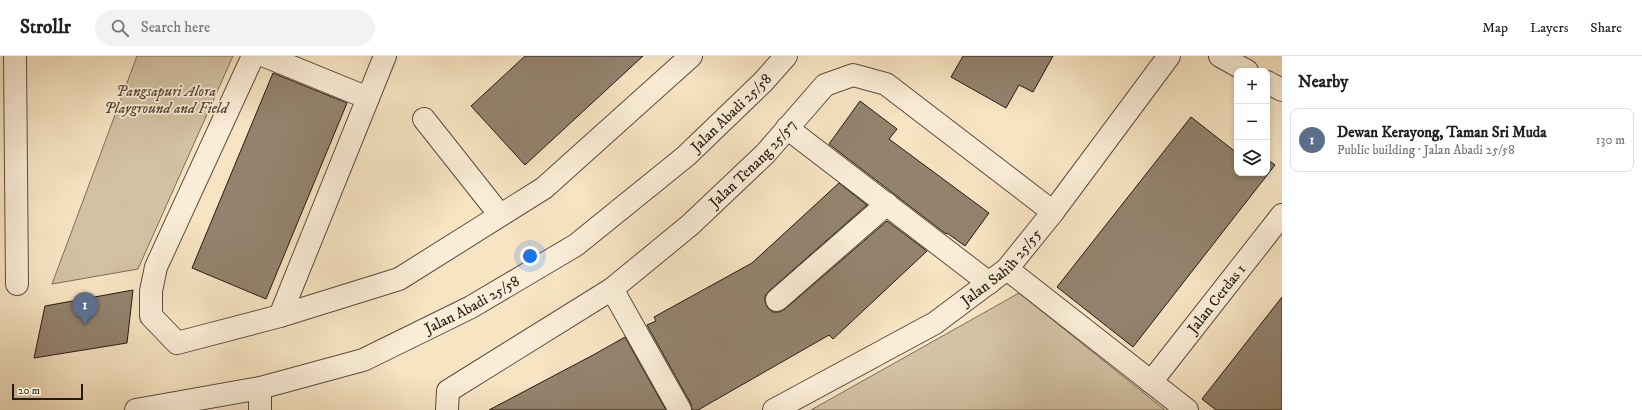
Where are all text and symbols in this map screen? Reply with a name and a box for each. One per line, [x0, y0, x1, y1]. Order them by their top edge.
search box [95, 10, 375, 46]
text: Strollr [20, 16, 71, 39]
icon: search [109, 17, 131, 39]
text: Search here [141, 18, 210, 37]
text: Map [1482, 19, 1508, 37]
text: Layers [1530, 19, 1568, 37]
text: Share [1590, 19, 1622, 37]
map controls [1234, 68, 1270, 176]
button: + [1234, 68, 1270, 104]
street label: Jalan Abadi 25/58 [686, 70, 776, 158]
text: Nearby [1298, 71, 1348, 93]
park label: Pangsapuri Alora Playground and Field [104, 82, 231, 118]
button: − [1234, 104, 1270, 140]
street label: Jalan Tenang 25/57 [704, 116, 801, 213]
text: Dewan Kerayong, Taman Sri Muda [1337, 123, 1547, 142]
text: 1 [1310, 132, 1314, 148]
text: 130 m [1596, 132, 1625, 148]
button: layers [1234, 140, 1270, 176]
text: Public building · Jalan Abadi 25/58 [1337, 142, 1515, 158]
street label: Jalan Sahih 25/55 [956, 225, 1046, 311]
your location [520, 246, 540, 266]
street label: Jalan Cerdas 1 [1182, 260, 1250, 339]
street label: Jalan Abadi 25/58 [420, 272, 523, 339]
pin: 1 [72, 292, 98, 325]
scale bar [12, 382, 83, 401]
text: 20 m [18, 384, 40, 398]

